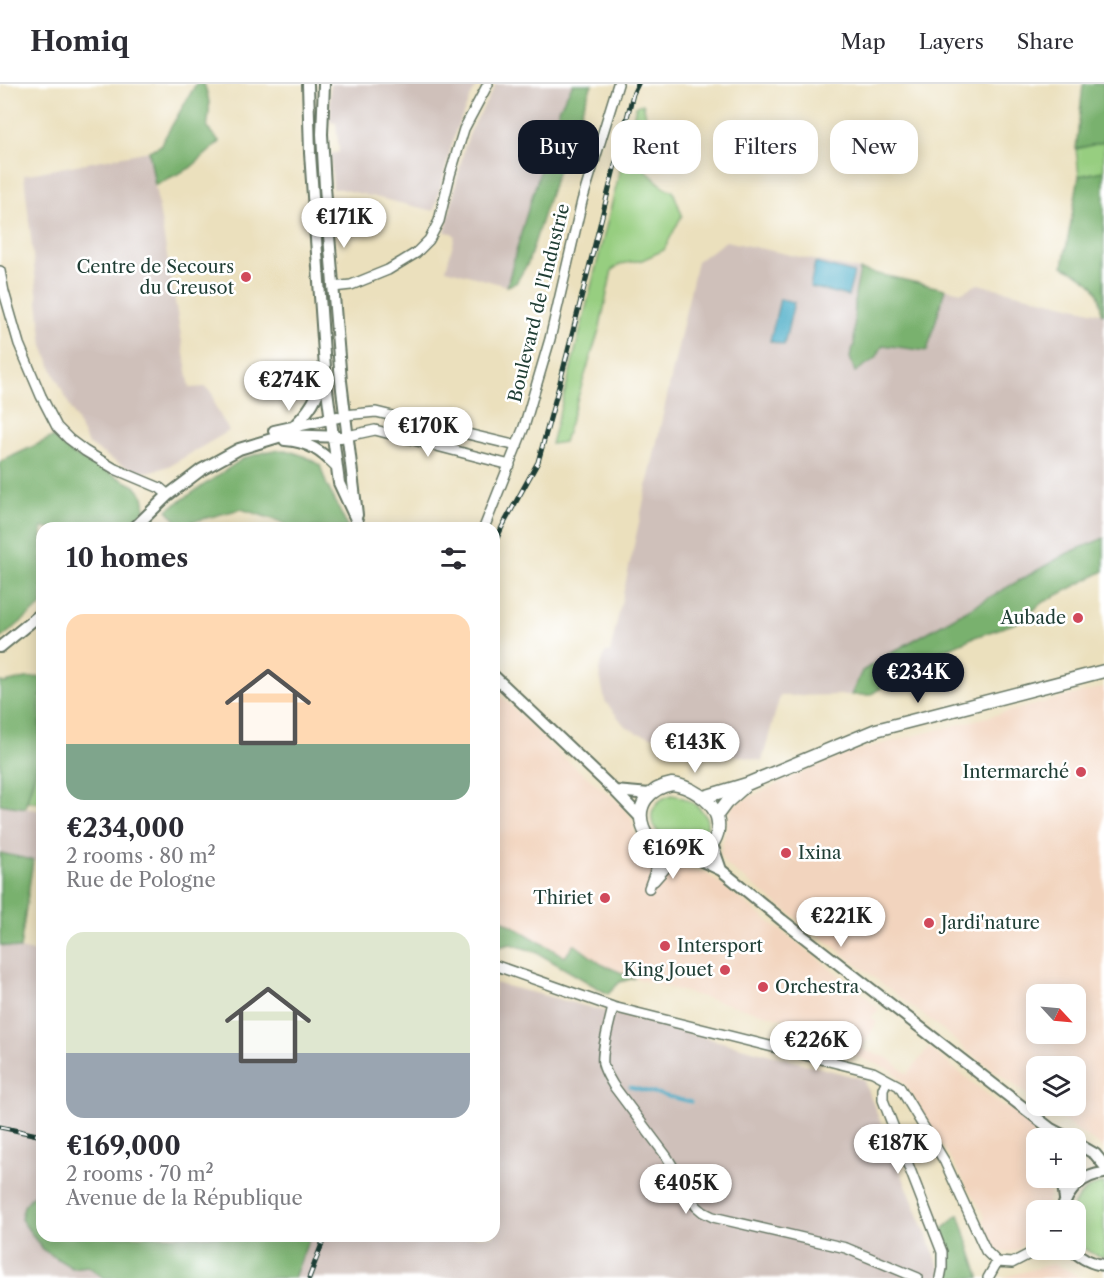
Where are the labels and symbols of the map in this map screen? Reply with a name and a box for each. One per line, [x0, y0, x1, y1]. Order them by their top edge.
pin: €171K [302, 198, 386, 249]
street label: Boulevard de l'Industrie [504, 201, 574, 405]
place label: Centre de Secours du Creusot [76, 256, 235, 299]
marker: Centre de Secours du Creusot [239, 270, 253, 284]
pin: €274K [247, 361, 331, 412]
pin: €170K [386, 407, 470, 458]
place label: Aubade [999, 607, 1066, 629]
marker: Aubade [1071, 611, 1085, 625]
pin: €234K [876, 653, 960, 704]
pin: €143K [653, 723, 737, 774]
place label: Intermarché [963, 761, 1069, 783]
marker: Intermarché [1074, 765, 1088, 779]
pin: €169K [631, 829, 715, 880]
place label: Ixina [798, 842, 842, 864]
marker: Ixina [779, 846, 793, 860]
place label: Thiriet [533, 887, 594, 909]
marker: Thiriet [598, 891, 612, 905]
pin: €221K [799, 897, 883, 948]
place label: Jardi'nature [938, 912, 1040, 934]
marker: Jardi'nature [922, 916, 936, 930]
place label: Intersport [677, 935, 764, 957]
marker: Intersport [658, 939, 672, 953]
place label: King Jouet [623, 959, 714, 981]
marker: King Jouet [718, 963, 732, 977]
place label: Orchestra [775, 976, 860, 998]
marker: Orchestra [756, 980, 770, 994]
north arrow [1026, 984, 1086, 1044]
pin: €226K [774, 1021, 858, 1072]
pin: €187K [856, 1124, 940, 1175]
pin: €405K [644, 1164, 728, 1215]

